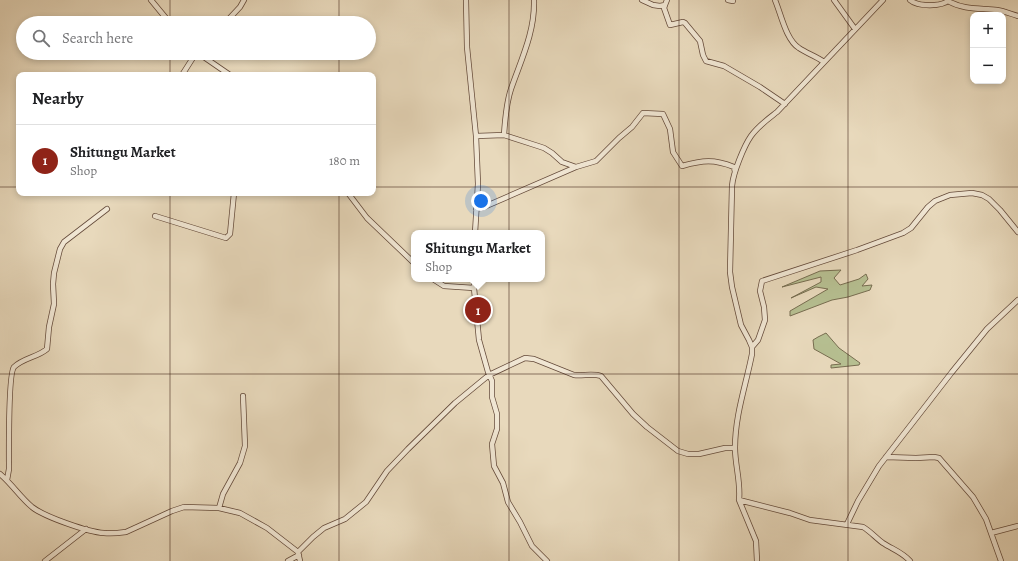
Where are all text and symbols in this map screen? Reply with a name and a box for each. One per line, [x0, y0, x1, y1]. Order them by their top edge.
map controls [970, 12, 1006, 84]
button: + [970, 12, 1006, 48]
search box [16, 16, 376, 60]
icon: search [30, 27, 52, 49]
text: Search here [62, 28, 133, 48]
button: − [970, 48, 1006, 84]
text: Nearby [32, 87, 83, 110]
text: Shitungu Market [70, 142, 176, 162]
text: 1 [43, 152, 47, 169]
text: 180 m [329, 152, 360, 169]
text: Shop [70, 162, 97, 179]
your location [471, 191, 491, 211]
popup [411, 230, 545, 282]
text: Shitungu Market [425, 238, 531, 258]
text: Shop [425, 258, 452, 275]
pin: 1 [465, 295, 491, 325]

